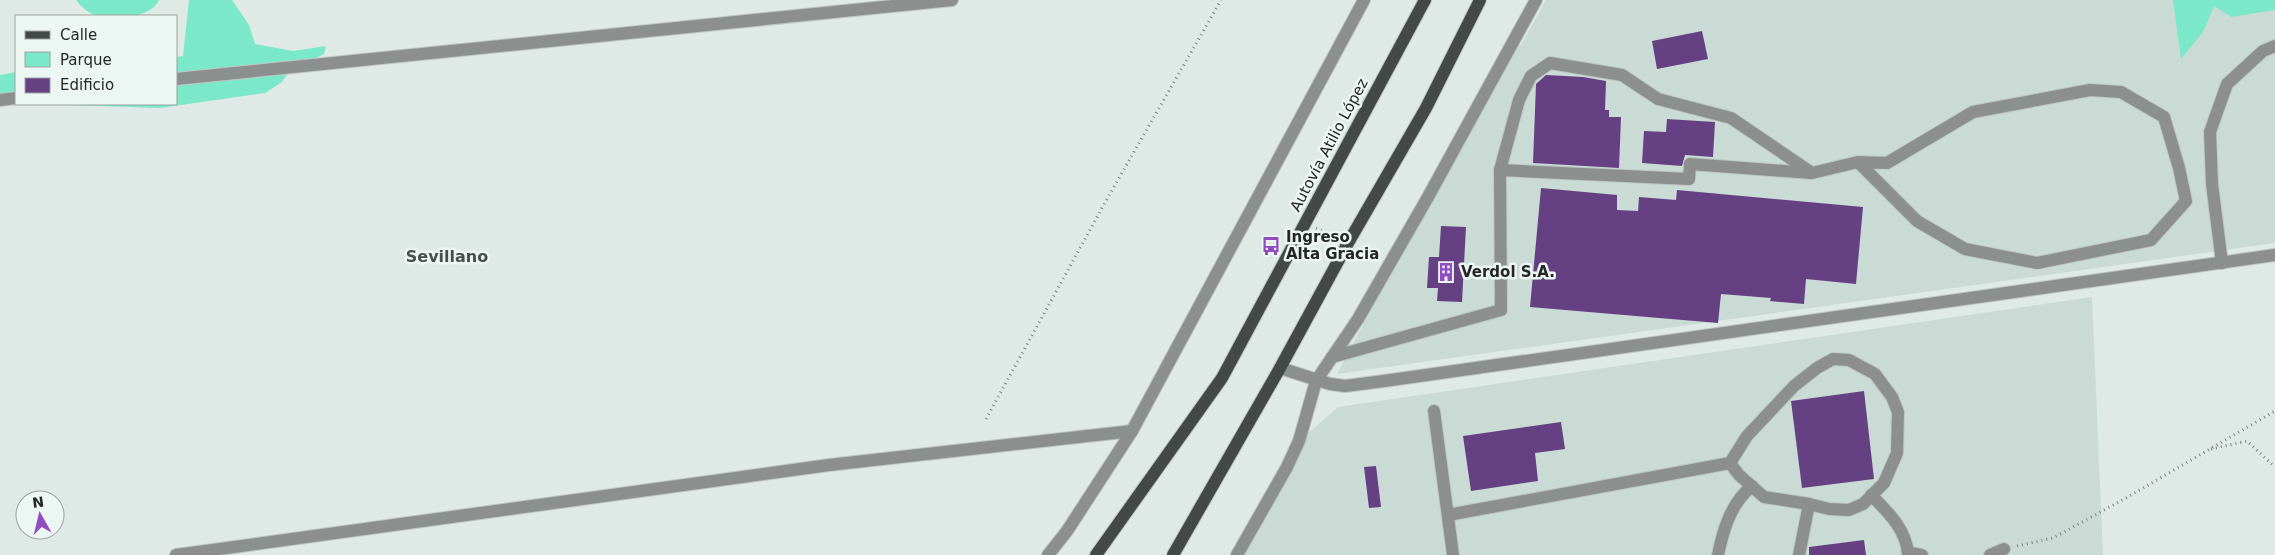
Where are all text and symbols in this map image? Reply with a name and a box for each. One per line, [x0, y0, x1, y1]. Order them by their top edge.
legend [15, 15, 178, 105]
text: Calle [60, 26, 97, 44]
text: Parque [60, 51, 112, 69]
street label: Autovía Atilio López [1286, 75, 1372, 215]
text: Edificio [60, 76, 114, 94]
place label: Ingreso Alta Gracia [1286, 228, 1379, 263]
bus stop icon: Ingreso Alta Gracia [1260, 235, 1282, 257]
district label: Sevillano [406, 247, 488, 266]
building icon: Verdol S.A. [1435, 261, 1457, 283]
place label: Verdol S.A. [1461, 263, 1555, 281]
north arrow [15, 490, 65, 540]
text: N [31, 493, 45, 511]

